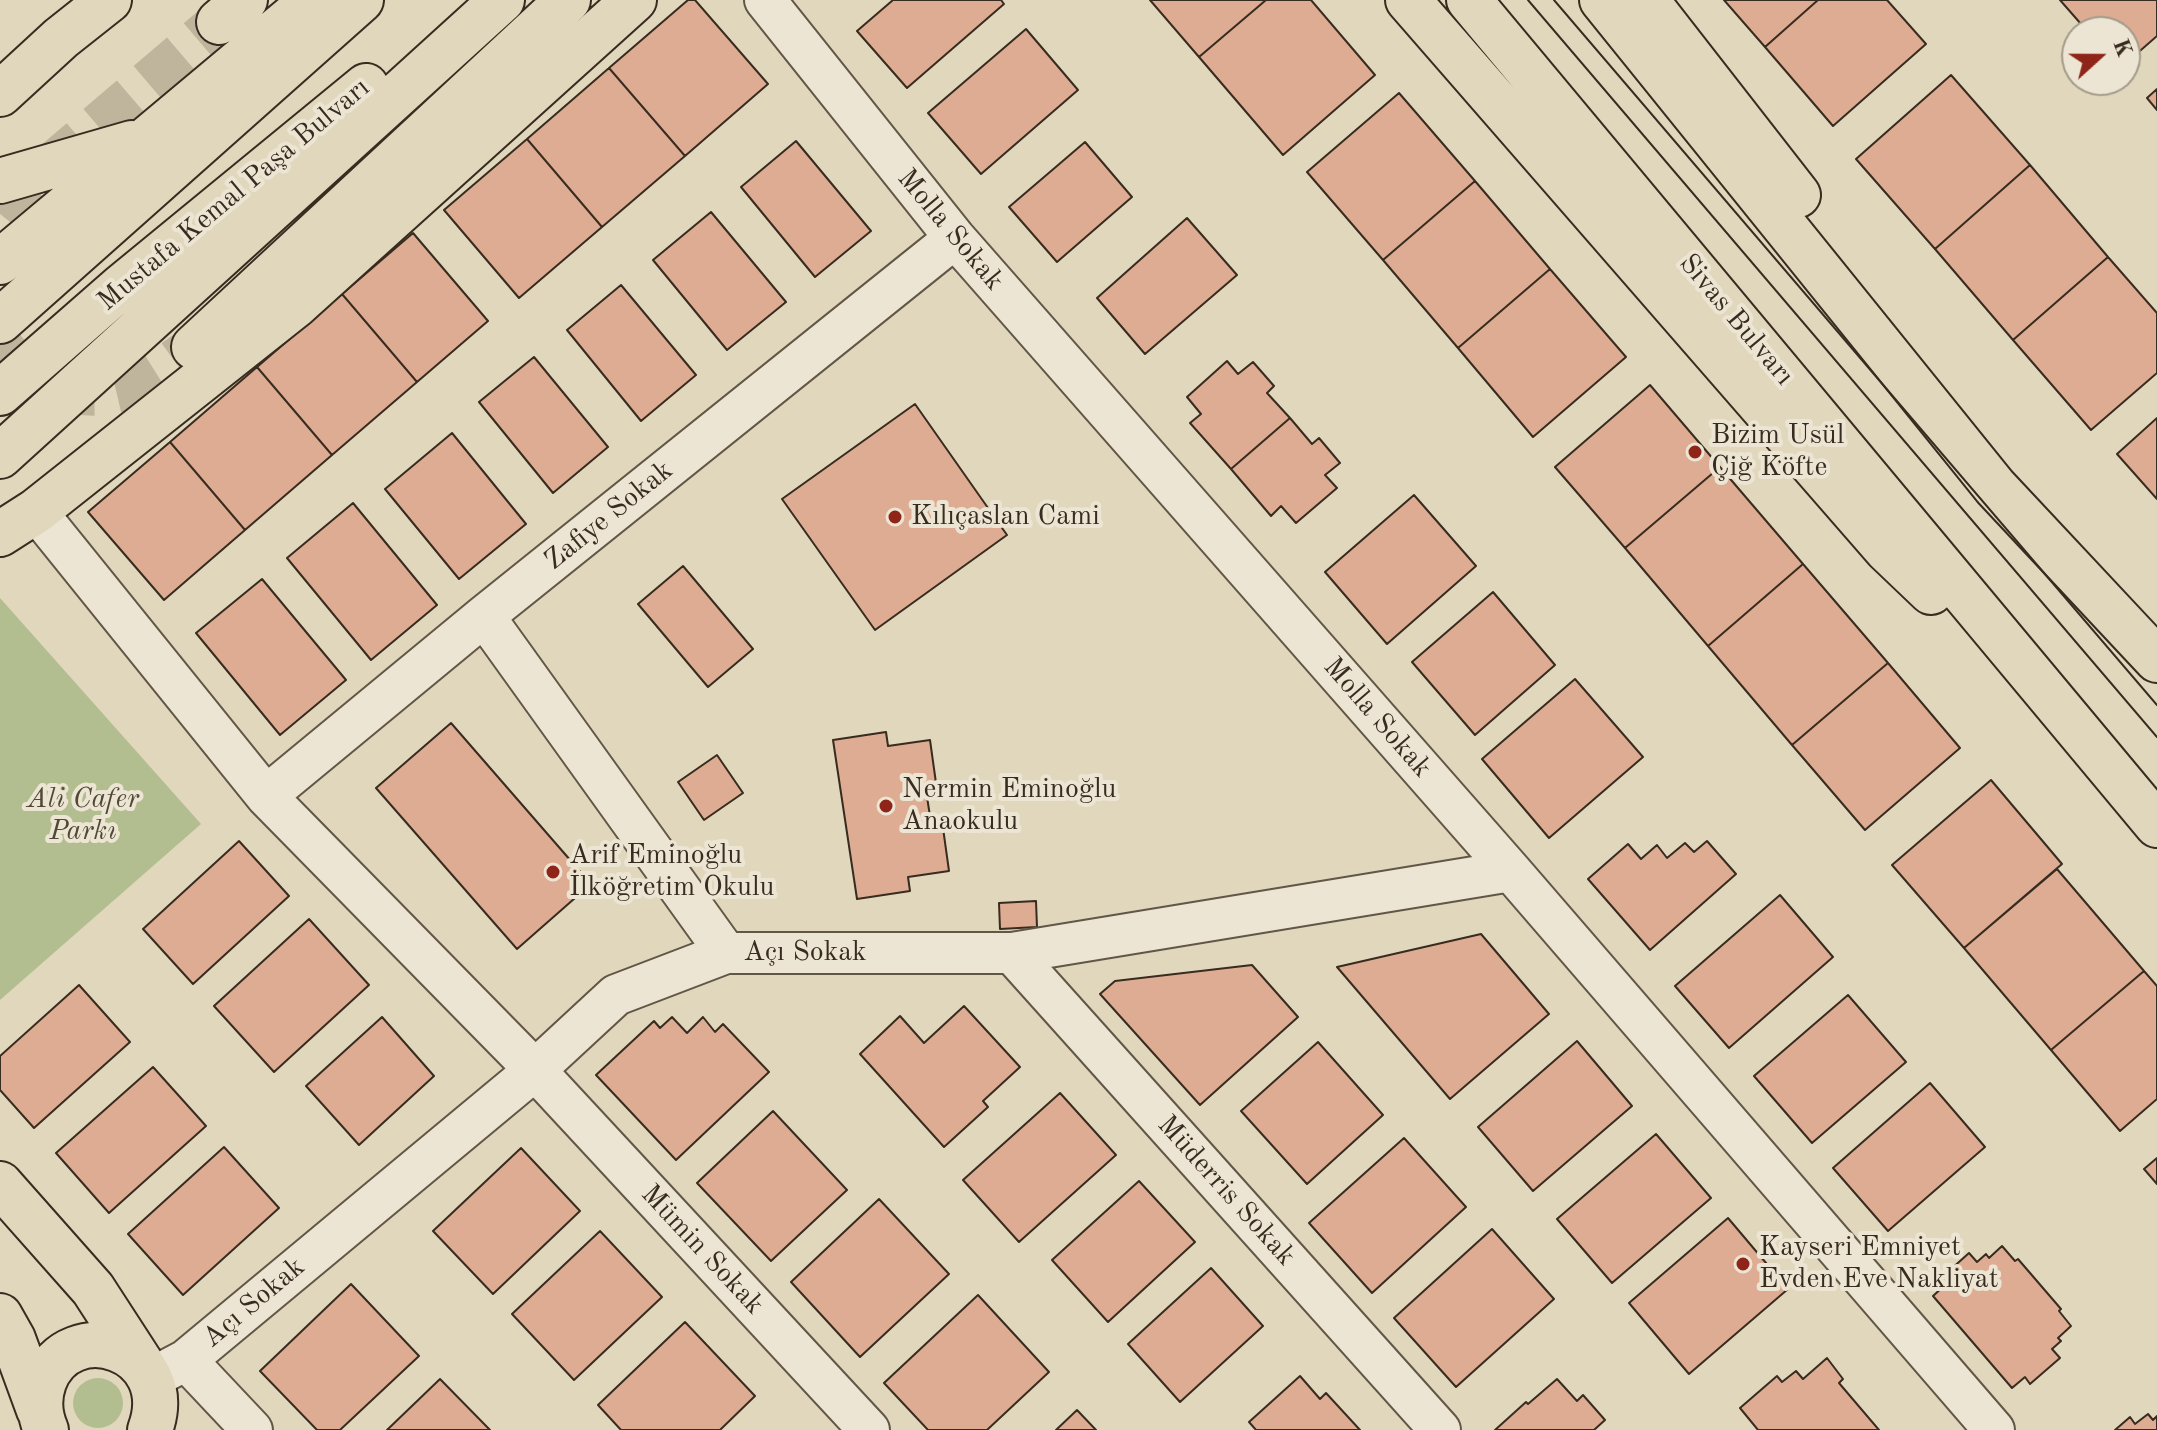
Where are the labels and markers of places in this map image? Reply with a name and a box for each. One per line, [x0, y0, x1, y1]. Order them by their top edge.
place label: Bizim Usül Çiğ Köfte [1711, 419, 1844, 485]
marker: Bizim Usül Çiğ Köfte [1686, 443, 1704, 461]
place label: Kılıçaslan Cami [911, 500, 1100, 534]
marker: Kılıçaslan Cami [886, 508, 904, 526]
place label: Nermin Eminoğlu Anaokulu [902, 773, 1116, 839]
marker: Nermin Eminoğlu Anaokulu [877, 797, 895, 815]
place label: Arif Eminoğlu İlköğretim Okulu [569, 839, 775, 905]
marker: Arif Eminoğlu İlköğretim Okulu [544, 863, 562, 881]
place label: Kayseri Emniyet Evden Eve Nakliyat [1759, 1231, 1998, 1297]
marker: Kayseri Emniyet Evden Eve Nakliyat [1734, 1255, 1752, 1273]

